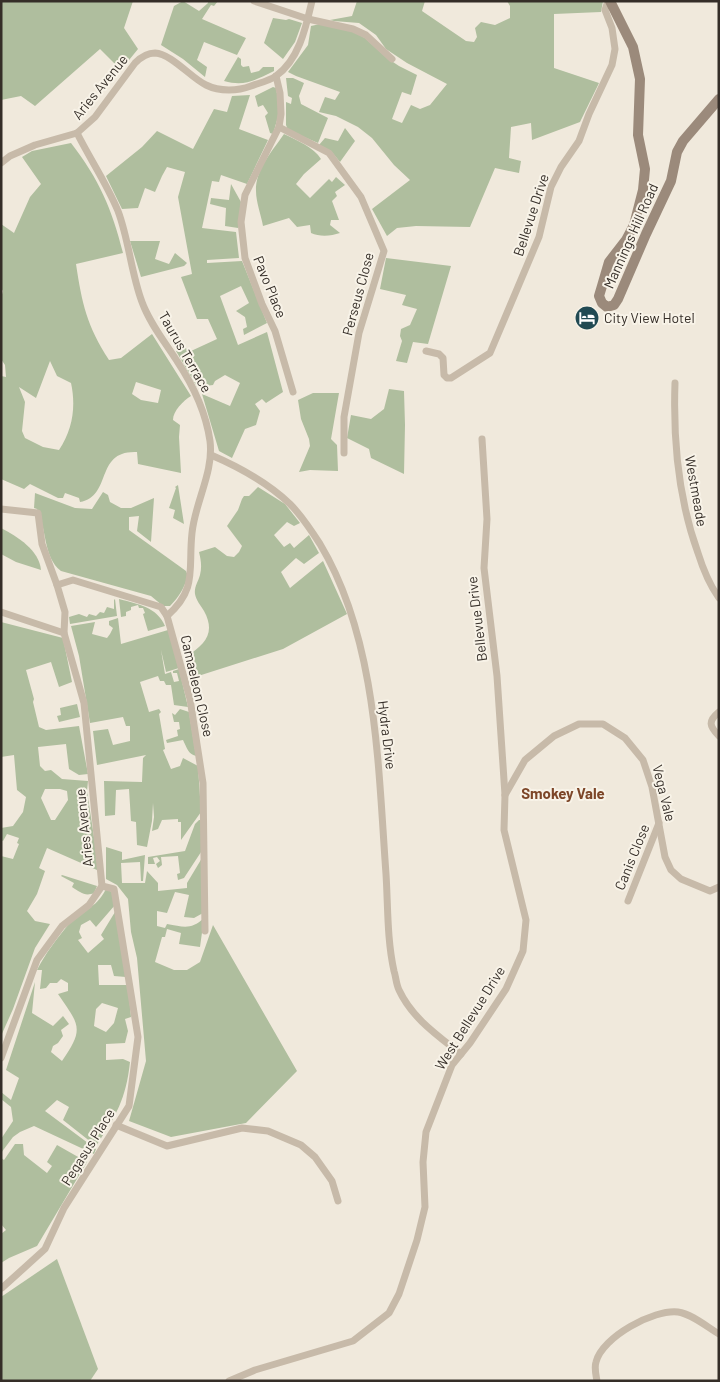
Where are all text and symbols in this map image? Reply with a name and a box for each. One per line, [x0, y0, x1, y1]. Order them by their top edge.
street label: Aries Avenue [68, 51, 131, 123]
street label: Bellevue Drive [509, 172, 552, 258]
street label: Mannings Hill Road [600, 181, 661, 291]
street label: Perseus Close [338, 250, 377, 337]
street label: Pavo Place [250, 253, 291, 320]
hotel icon: City View Hotel [574, 305, 600, 331]
street label: Taurus Terrace [155, 308, 216, 395]
place label: City View Hotel [604, 309, 695, 326]
street label: Westmeade [682, 454, 711, 528]
street label: Bellevue Drive [463, 576, 490, 663]
street label: Camaeleon Close [178, 633, 217, 738]
street label: Hydra Drive [375, 700, 400, 770]
street label: Vega Vale [649, 763, 680, 823]
district label: Smokey Vale [521, 784, 605, 802]
street label: Aries Avenue [71, 788, 96, 868]
street label: Canis Close [611, 821, 652, 892]
street label: West Bellevue Drive [431, 963, 508, 1073]
street label: Pegasus Place [57, 1105, 118, 1188]

